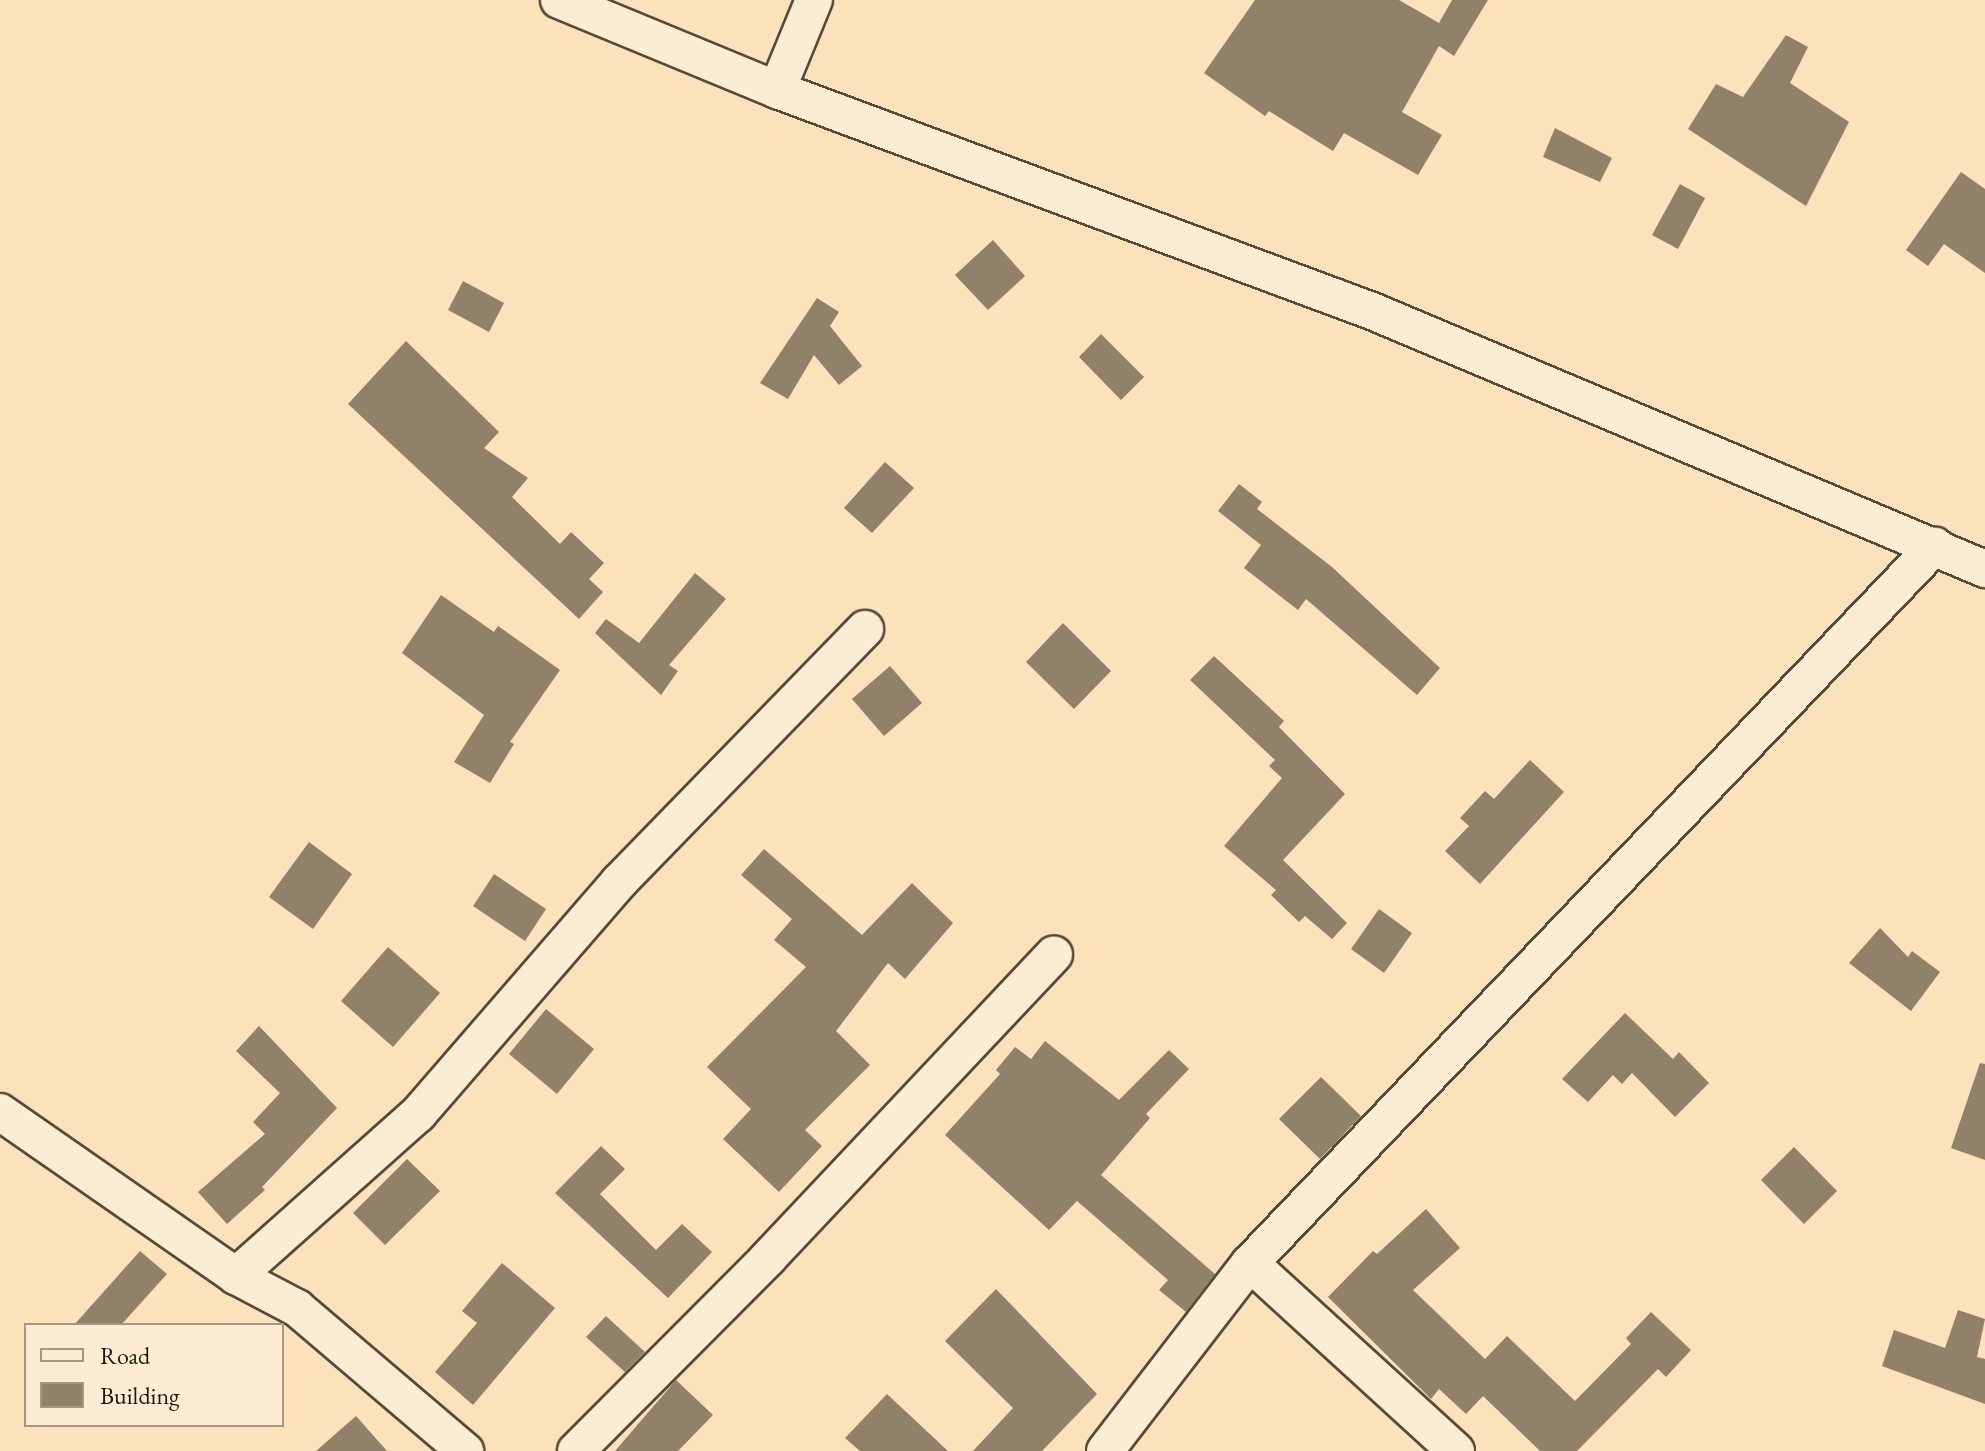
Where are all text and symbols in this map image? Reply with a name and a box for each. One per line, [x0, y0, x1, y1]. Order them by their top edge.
legend [24, 1323, 284, 1427]
text: Road [100, 1340, 150, 1371]
text: Building [100, 1380, 180, 1411]

